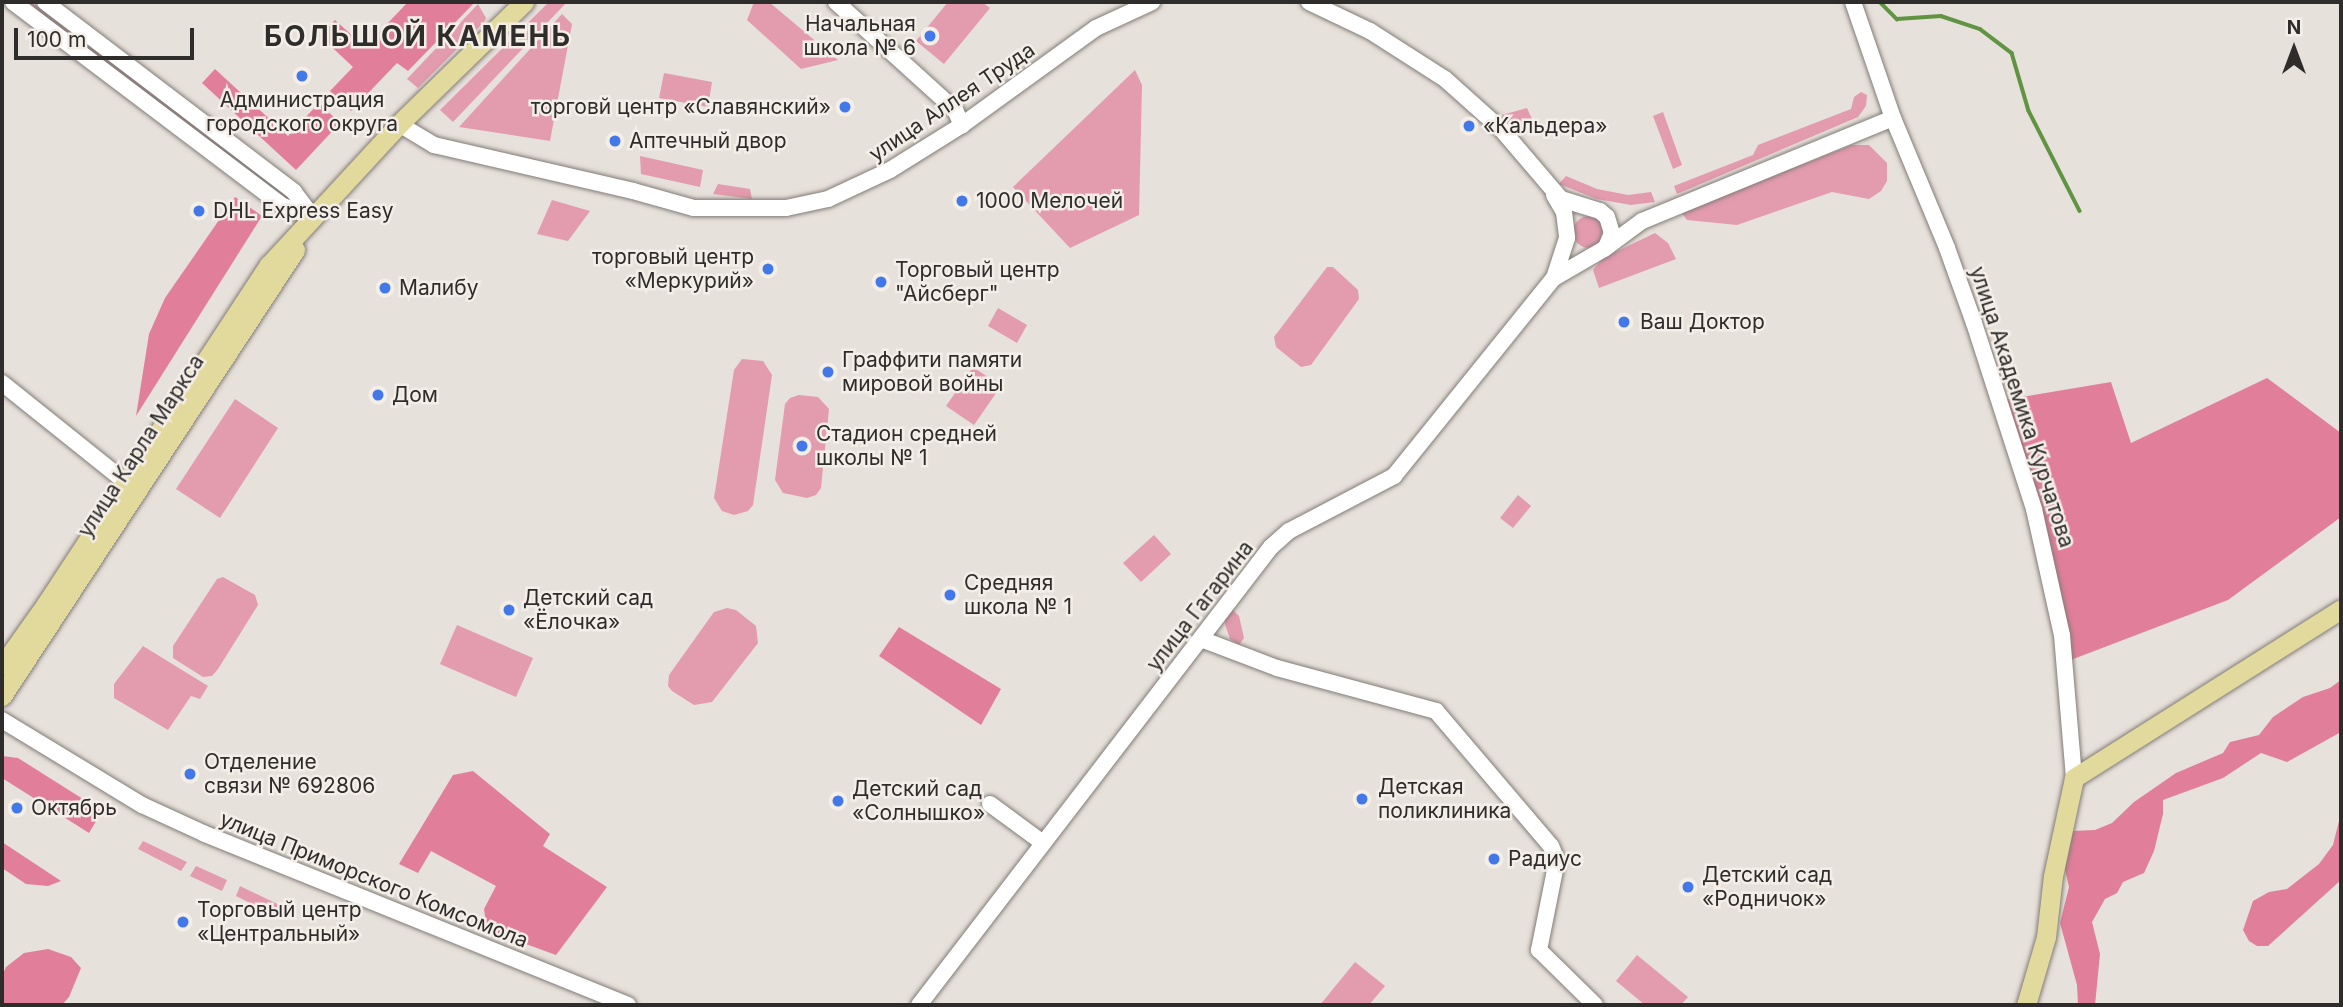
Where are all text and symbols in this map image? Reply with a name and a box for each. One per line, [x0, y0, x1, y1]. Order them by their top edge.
place label: Начальная школа № 6 [804, 11, 916, 61]
scale bar [18, 14, 198, 58]
north arrow [2259, 14, 2329, 84]
text: N [2287, 16, 2301, 39]
district label: БОЛЬШОЙ КАМЕНЬ [266, 19, 570, 53]
text: 100 m [27, 27, 86, 52]
marker: Начальная школа № 6 [922, 28, 938, 44]
street label: улица Аллея Труда [864, 37, 1040, 167]
marker: Администрация городского округа [294, 68, 310, 84]
place label: Администрация городского округа [206, 87, 398, 137]
place label: торговй центр «Славянский» [531, 94, 831, 120]
marker: торговй центр «Славянский» [837, 99, 853, 115]
place label: «Кальдера» [1483, 113, 1607, 139]
marker: «Кальдера» [1461, 118, 1477, 134]
place label: Аптечный двор [629, 128, 787, 154]
marker: Аптечный двор [607, 133, 623, 149]
place label: 1000 Мелочей [976, 188, 1123, 214]
marker: 1000 Мелочей [954, 193, 970, 209]
place label: DHL Express Easy [213, 198, 394, 224]
marker: DHL Express Easy [191, 203, 207, 219]
place label: торговый центр «Меркурий» [592, 244, 754, 294]
place label: Торговый центр "Айсберг" [895, 257, 1060, 307]
marker: торговый центр «Меркурий» [760, 261, 776, 277]
street label: улица Академика Курчатова [1965, 263, 2079, 551]
marker: Торговый центр "Айсберг" [873, 274, 889, 290]
place label: Малибу [399, 275, 478, 301]
marker: Малибу [377, 280, 393, 296]
place label: Ваш Доктор [1640, 309, 1765, 335]
marker: Ваш Доктор [1614, 312, 1634, 332]
place label: Граффити памяти мировой войны [842, 347, 1022, 397]
street label: улица Карла Маркса [73, 350, 209, 542]
marker: Граффити памяти мировой войны [820, 364, 836, 380]
place label: Дом [392, 382, 438, 408]
marker: Дом [370, 387, 386, 403]
place label: Стадион средней школы № 1 [816, 421, 997, 471]
marker: Стадион средней школы № 1 [794, 438, 810, 454]
street label: улица Гагарина [1141, 536, 1259, 676]
place label: Средняя школа № 1 [964, 570, 1072, 620]
place label: Детский сад «Ёлочка» [523, 585, 653, 635]
marker: Средняя школа № 1 [942, 587, 958, 603]
marker: Детский сад «Ёлочка» [501, 602, 517, 618]
place label: Отделение связи № 692806 [204, 749, 375, 799]
marker: Отделение связи № 692806 [182, 766, 198, 782]
place label: Детская поликлиника [1378, 774, 1511, 824]
place label: Детский сад «Солнышко» [852, 776, 985, 826]
marker: Детская поликлиника [1352, 789, 1372, 809]
marker: Детский сад «Солнышко» [830, 793, 846, 809]
place label: Октябрь [31, 795, 117, 821]
marker: Октябрь [9, 800, 25, 816]
street label: улица Приморского Комсомола [216, 806, 532, 954]
place label: Радиус [1508, 846, 1582, 872]
marker: Радиус [1486, 851, 1502, 867]
place label: Детский сад «Родничок» [1702, 862, 1832, 912]
marker: Детский сад «Родничок» [1680, 879, 1696, 895]
place label: Торговый центр «Центральный» [197, 897, 362, 947]
marker: Торговый центр «Центральный» [175, 914, 191, 930]

